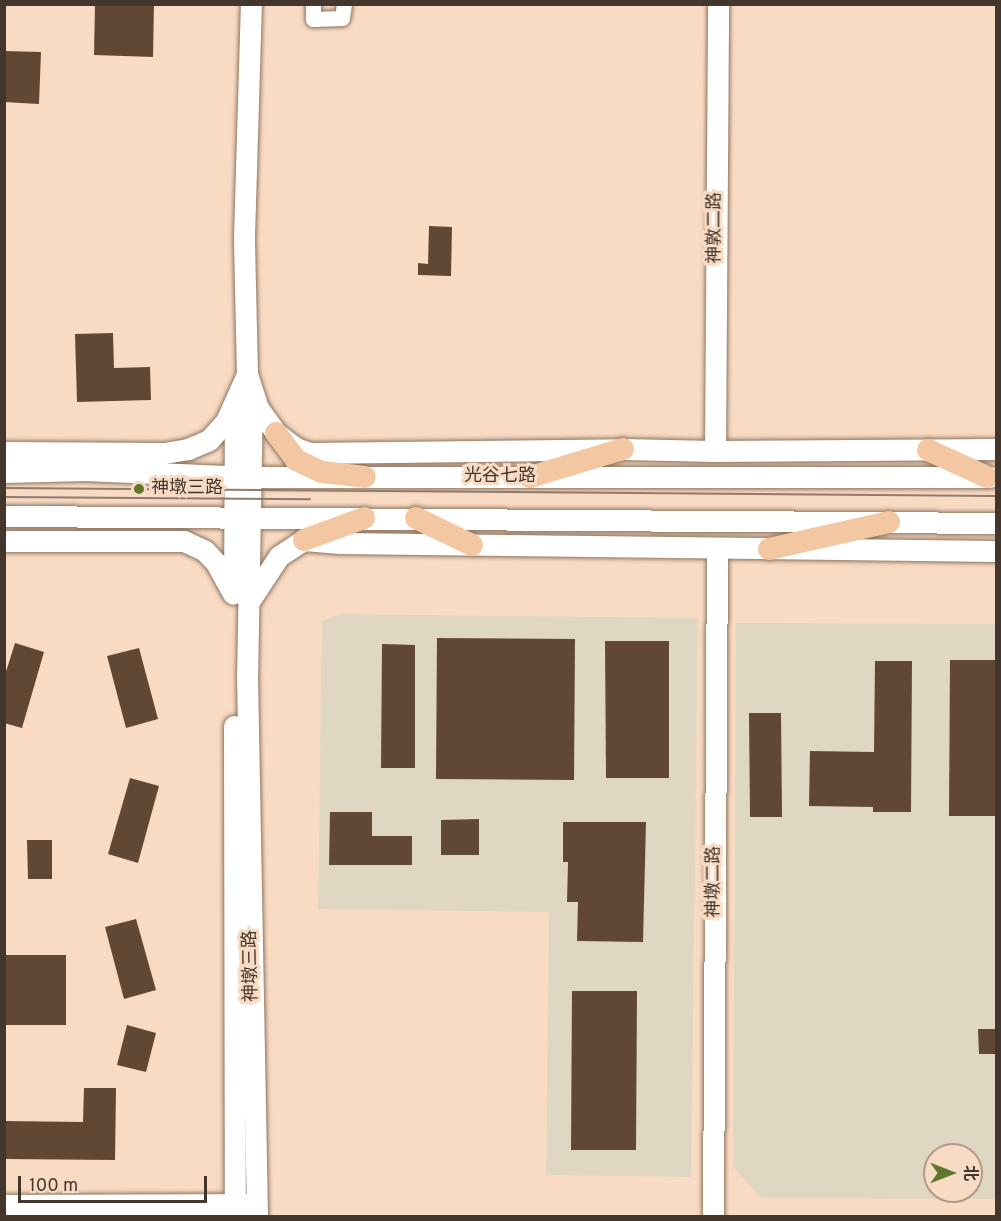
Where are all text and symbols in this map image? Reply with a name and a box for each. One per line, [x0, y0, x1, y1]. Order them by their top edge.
street label: 神敦二路 [705, 192, 727, 264]
street label: 光谷七路 [464, 466, 536, 488]
place label: 神墩三路 [151, 478, 223, 500]
marker: 神墩三路 [132, 482, 146, 496]
street label: 神墩二路 [704, 846, 726, 918]
street label: 神墩三路 [241, 930, 263, 1002]
north arrow [923, 1143, 983, 1203]
scale bar [21, 1164, 210, 1202]
text: 北 [959, 1165, 979, 1181]
text: 100 m [29, 1175, 78, 1198]

